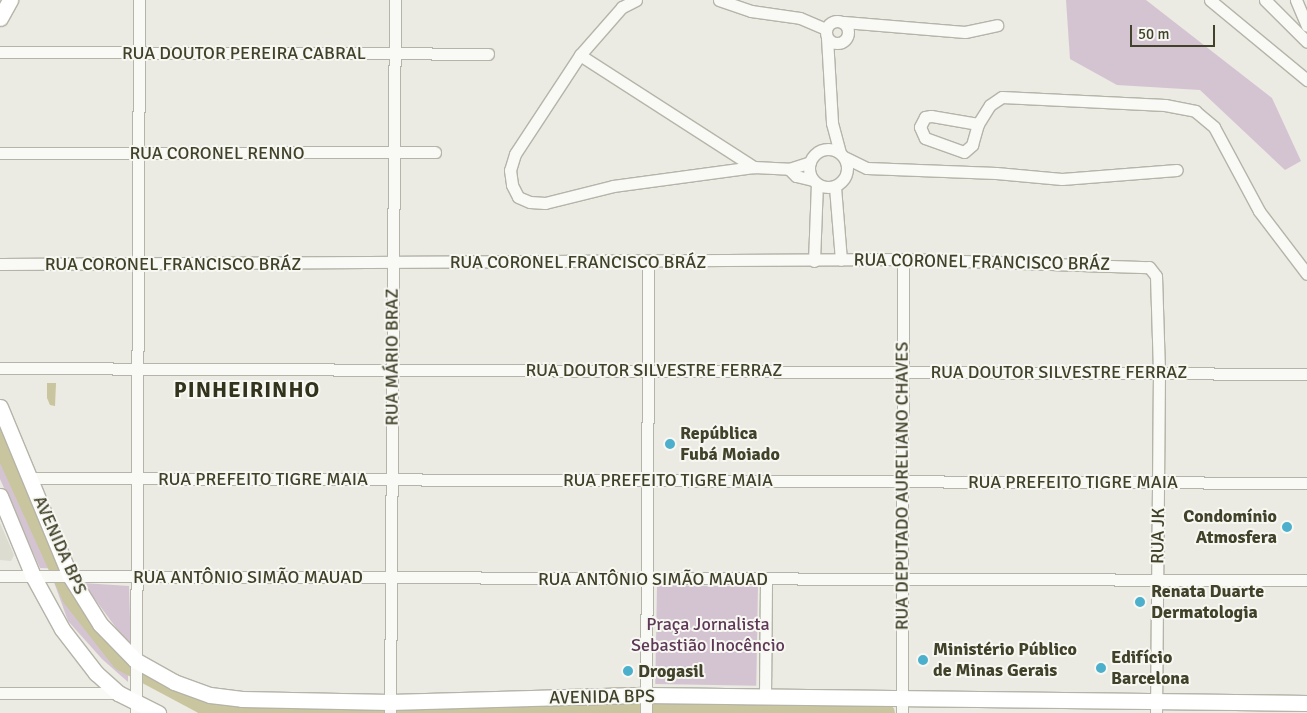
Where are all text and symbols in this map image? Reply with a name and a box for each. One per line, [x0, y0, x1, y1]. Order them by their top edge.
scale bar [1132, 15, 1217, 47]
text: 50 m [1138, 25, 1169, 43]
street label: RUA DOUTOR PEREIRA CABRAL [122, 42, 366, 64]
street label: RUA CORONEL RENNO [129, 142, 305, 164]
street label: RUA CORONEL FRANCISCO BRÁZ [854, 249, 1110, 275]
street label: RUA CORONEL FRANCISCO BRÁZ [450, 251, 706, 273]
street label: RUA CORONEL FRANCISCO BRÁZ [45, 253, 301, 275]
street label: RUA MÁRIO BRAZ [381, 288, 403, 426]
street label: RUA DEPUTADO AURELIANO CHAVES [891, 342, 913, 630]
street label: RUA DOUTOR SILVESTRE FERRAZ [526, 359, 782, 381]
street label: RUA DOUTOR SILVESTRE FERRAZ [931, 361, 1187, 383]
district label: PINHEIRINHO [172, 377, 322, 403]
place label: República Fubá Moiado [680, 423, 780, 466]
marker: República Fubá Moiado [664, 438, 676, 450]
street label: RUA PREFEITO TIGRE MAIA [158, 468, 368, 490]
street label: RUA PREFEITO TIGRE MAIA [563, 469, 773, 491]
street label: RUA PREFEITO TIGRE MAIA [968, 471, 1178, 493]
street label: AVENIDA BPS [29, 492, 91, 598]
place label: Condomínio Atmosfera [1183, 506, 1277, 548]
street label: RUA JK [1147, 508, 1169, 564]
marker: Condomínio Atmosfera [1281, 521, 1293, 533]
street label: RUA ANTÔNIO SIMÃO MAUAD [133, 566, 363, 588]
street label: RUA ANTÔNIO SIMÃO MAUAD [538, 568, 768, 590]
place label: Renata Duarte Dermatologia [1151, 581, 1264, 624]
marker: Renata Duarte Dermatologia [1133, 595, 1147, 609]
park label: Praça Jornalista Sebastião Inocêncio [631, 614, 785, 656]
place label: Ministério Público de Minas Gerais [933, 639, 1077, 682]
place label: Edifício Barcelona [1111, 647, 1189, 690]
marker: Ministério Público de Minas Gerais [917, 654, 929, 666]
place label: Drogasil [638, 660, 704, 682]
marker: Edifício Barcelona [1095, 662, 1107, 674]
marker: Drogasil [622, 665, 634, 677]
street label: AVENIDA BPS [549, 685, 655, 709]

